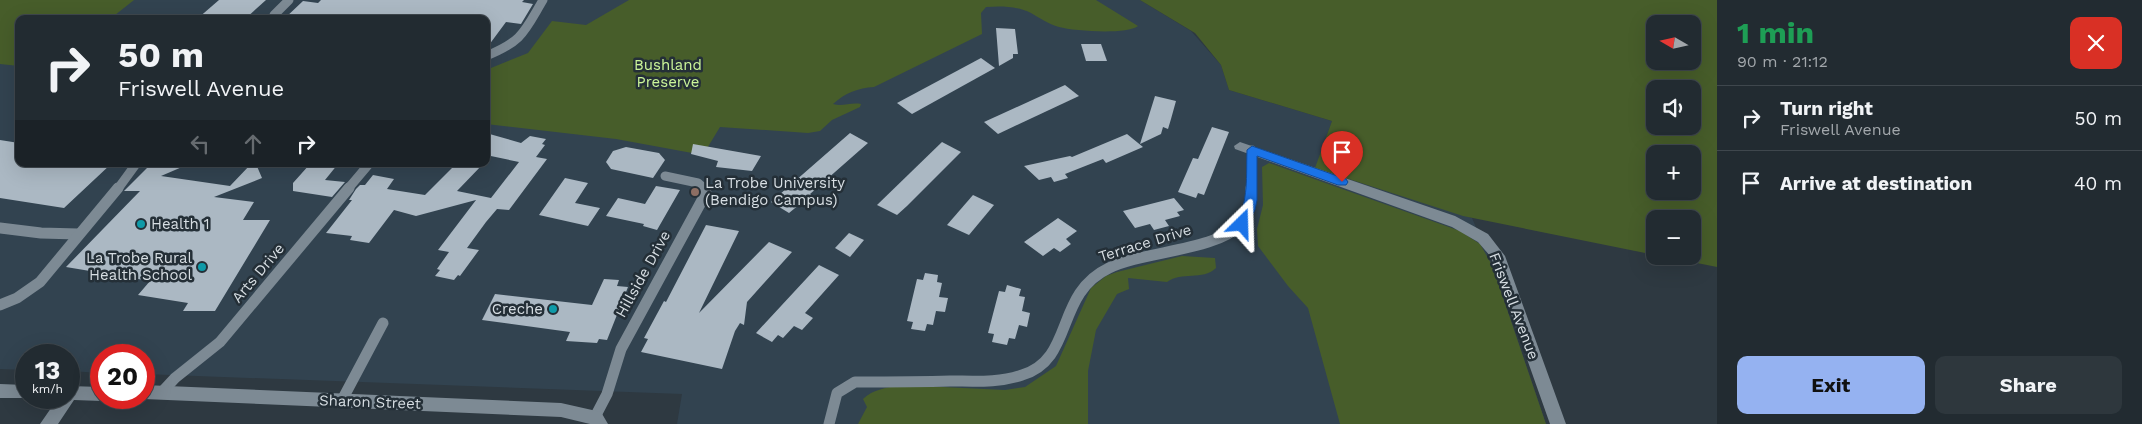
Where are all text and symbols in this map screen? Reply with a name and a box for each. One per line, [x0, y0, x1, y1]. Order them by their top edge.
north arrow [1646, 15, 1701, 70]
map controls [1646, 15, 1701, 265]
text: 1 min [1737, 15, 1814, 50]
button: close [2070, 17, 2122, 69]
text: 50 m [118, 34, 204, 76]
icon: right [35, 35, 100, 100]
text: 90 m · 21:12 [1737, 52, 1828, 71]
park label: Bushland Preserve [634, 56, 702, 91]
text: Friswell Avenue [118, 76, 284, 101]
button: sound [1646, 80, 1701, 135]
text: Turn right [1780, 97, 1873, 120]
icon: right [1737, 104, 1765, 132]
text: 50 m [2075, 107, 2122, 130]
text: Friswell Avenue [1780, 120, 1901, 139]
icon: left [186, 130, 214, 158]
icon: ahead [239, 130, 267, 158]
icon: right [292, 130, 320, 158]
pin [1321, 131, 1363, 182]
icon: arrive [1328, 138, 1356, 166]
button: + [1646, 145, 1701, 200]
icon: arrive [1737, 169, 1765, 197]
text: Arrive at destination [1780, 172, 1972, 195]
text: 40 m [2074, 172, 2122, 195]
place label: La Trobe University (Bendigo Campus) [705, 174, 845, 209]
marker: La Trobe University (Bendigo Campus) [689, 186, 701, 198]
position arrow [1215, 197, 1267, 249]
button: − [1646, 210, 1701, 265]
place label: Health 1 [151, 215, 210, 233]
marker: Health 1 [135, 218, 147, 230]
street label: Terrace Drive [1096, 220, 1194, 266]
street label: Hillside Drive [612, 227, 674, 321]
street label: Arts Drive [228, 240, 288, 306]
place label: La Trobe Rural Health School [86, 249, 192, 284]
street label: Friswell Avenue [1485, 250, 1543, 362]
marker: La Trobe Rural Health School [196, 261, 208, 273]
place label: Creche [492, 300, 543, 318]
marker: Creche [547, 303, 559, 315]
speed limit sign: 20 [90, 344, 155, 409]
text: 13 [35, 356, 60, 385]
button: Exit [1737, 356, 1925, 414]
button: Share [1935, 356, 2122, 414]
text: km/h [32, 382, 63, 396]
street label: Sharon Street [319, 391, 422, 413]

